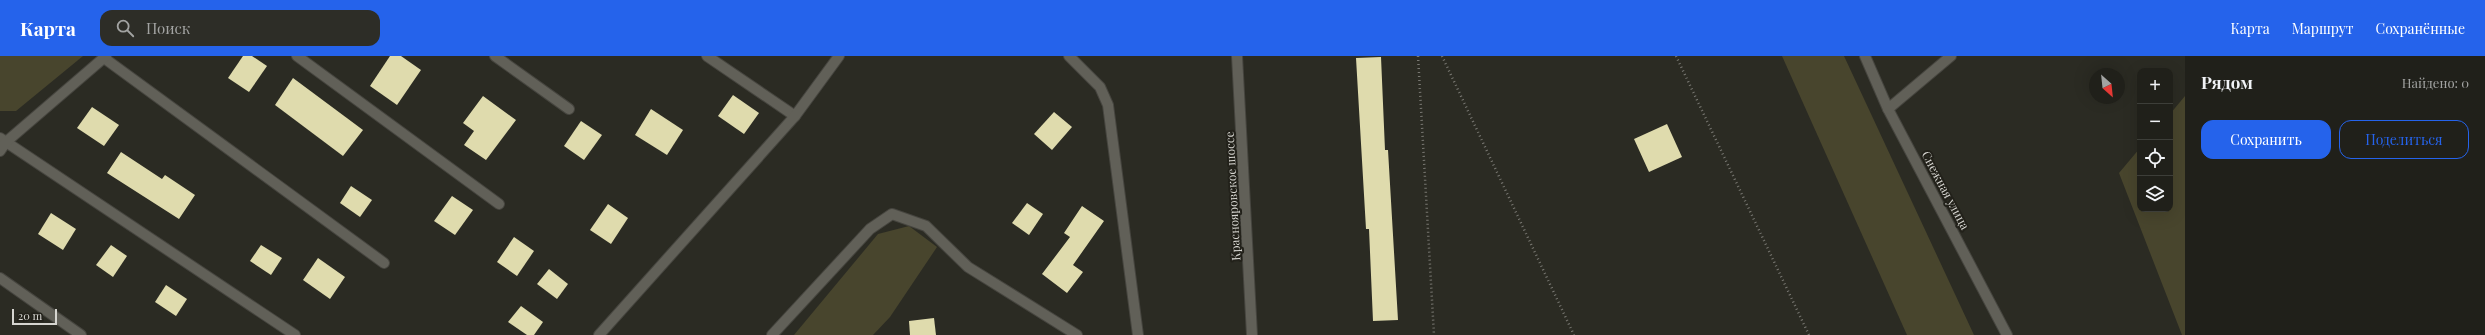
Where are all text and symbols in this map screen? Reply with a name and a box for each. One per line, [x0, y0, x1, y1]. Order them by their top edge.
search box [100, 10, 380, 46]
text: Карта [20, 15, 76, 41]
icon: search [114, 17, 136, 39]
text: Поиск [146, 18, 190, 38]
text: Карта [2230, 19, 2270, 38]
text: Маршрут [2292, 19, 2354, 38]
text: Сохранённые [2376, 19, 2465, 38]
north arrow [2089, 68, 2125, 104]
map controls [2137, 68, 2173, 212]
button: + [2137, 68, 2173, 104]
text: Рядом [2201, 71, 2253, 93]
text: Найдено: 0 [2402, 74, 2469, 91]
button: − [2137, 104, 2173, 140]
button: Сохранить [2201, 120, 2331, 159]
button: Поделиться [2339, 120, 2469, 159]
street label: Краснояровское шоссе [1221, 131, 1243, 261]
button: locate [2137, 140, 2173, 176]
street label: Снежная улица [1919, 148, 1973, 232]
button: layers [2137, 176, 2173, 212]
scale bar [12, 307, 57, 326]
text: 20 m [18, 308, 42, 323]

